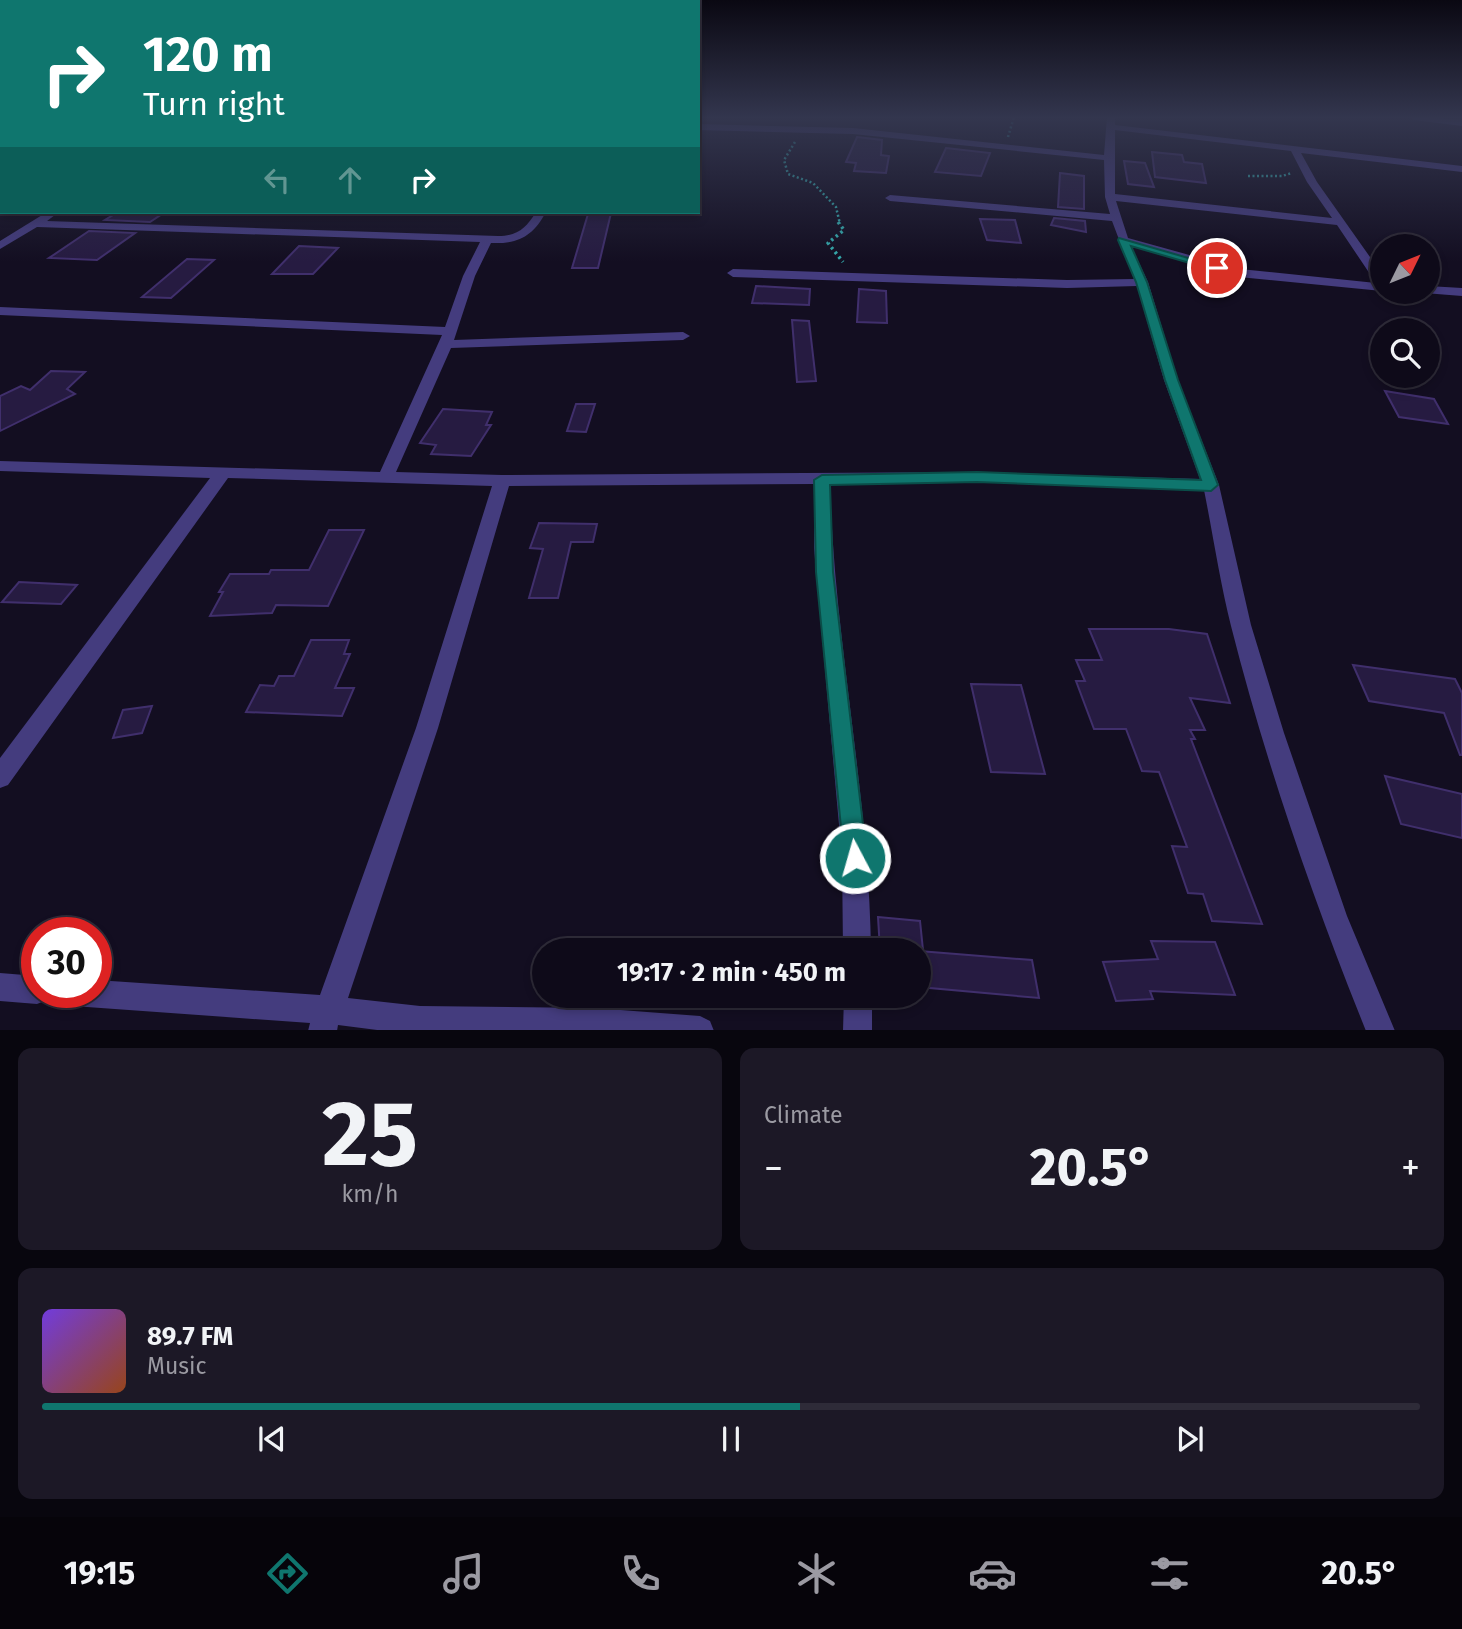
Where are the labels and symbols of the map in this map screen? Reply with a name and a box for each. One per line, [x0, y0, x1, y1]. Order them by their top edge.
north arrow [1370, 234, 1440, 304]
pin [1187, 238, 1247, 298]
position arrow [818, 821, 892, 895]
speed limit sign: 30 [21, 917, 112, 1008]

